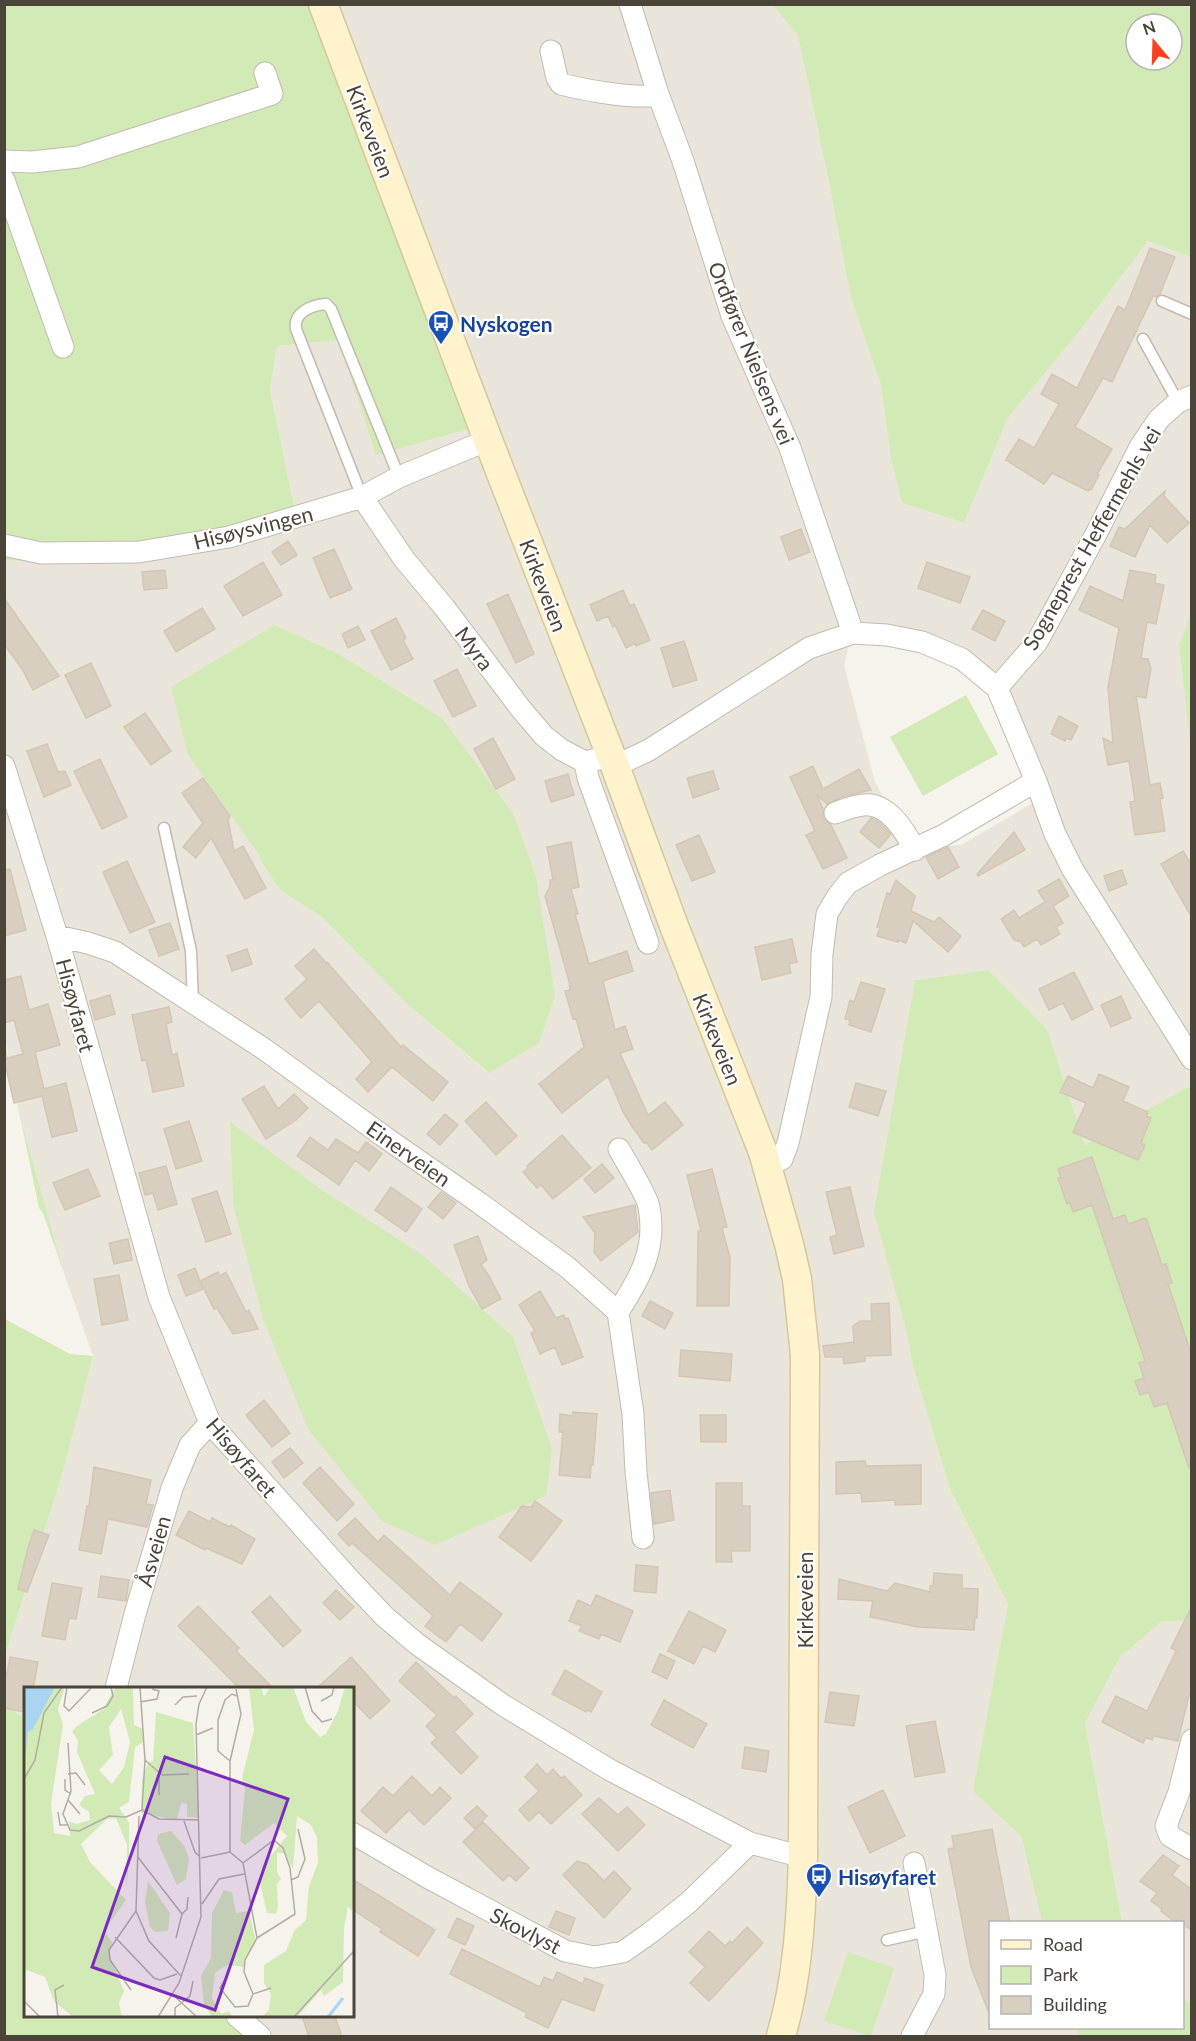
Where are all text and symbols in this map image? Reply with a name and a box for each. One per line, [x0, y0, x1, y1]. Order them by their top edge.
north arrow [1124, 12, 1184, 72]
text: N [1140, 16, 1158, 38]
street label: Kirkeveien [342, 81, 400, 181]
street label: Ordfører Nielsens vei [704, 258, 800, 448]
bus stop icon: Nyskogen [426, 308, 456, 346]
place label: Nyskogen [460, 311, 553, 336]
street label: Sogneprest Heffermehls vei [1017, 422, 1165, 654]
street label: Hisøysvingen [191, 500, 315, 554]
street label: Kirkeveien [515, 535, 573, 635]
street label: Myra [451, 621, 499, 675]
street label: Hisøyfaret [52, 955, 101, 1055]
street label: Kirkeveien [688, 989, 748, 1089]
street label: Einerveien [362, 1115, 456, 1191]
street label: Hisøyfaret [202, 1412, 283, 1502]
street label: Åsveien [131, 1513, 175, 1589]
street label: Kirkeveien [792, 1552, 817, 1649]
inset map [24, 1687, 354, 2017]
bus stop icon: Hisøyfaret [804, 1861, 834, 1899]
place label: Hisøyfaret [838, 1864, 936, 1889]
street label: Skovlyst [486, 1902, 566, 1959]
legend [989, 1921, 1184, 2029]
text: Road [1043, 1933, 1083, 1955]
text: Park [1043, 1963, 1079, 1985]
text: Building [1043, 1993, 1107, 2015]

